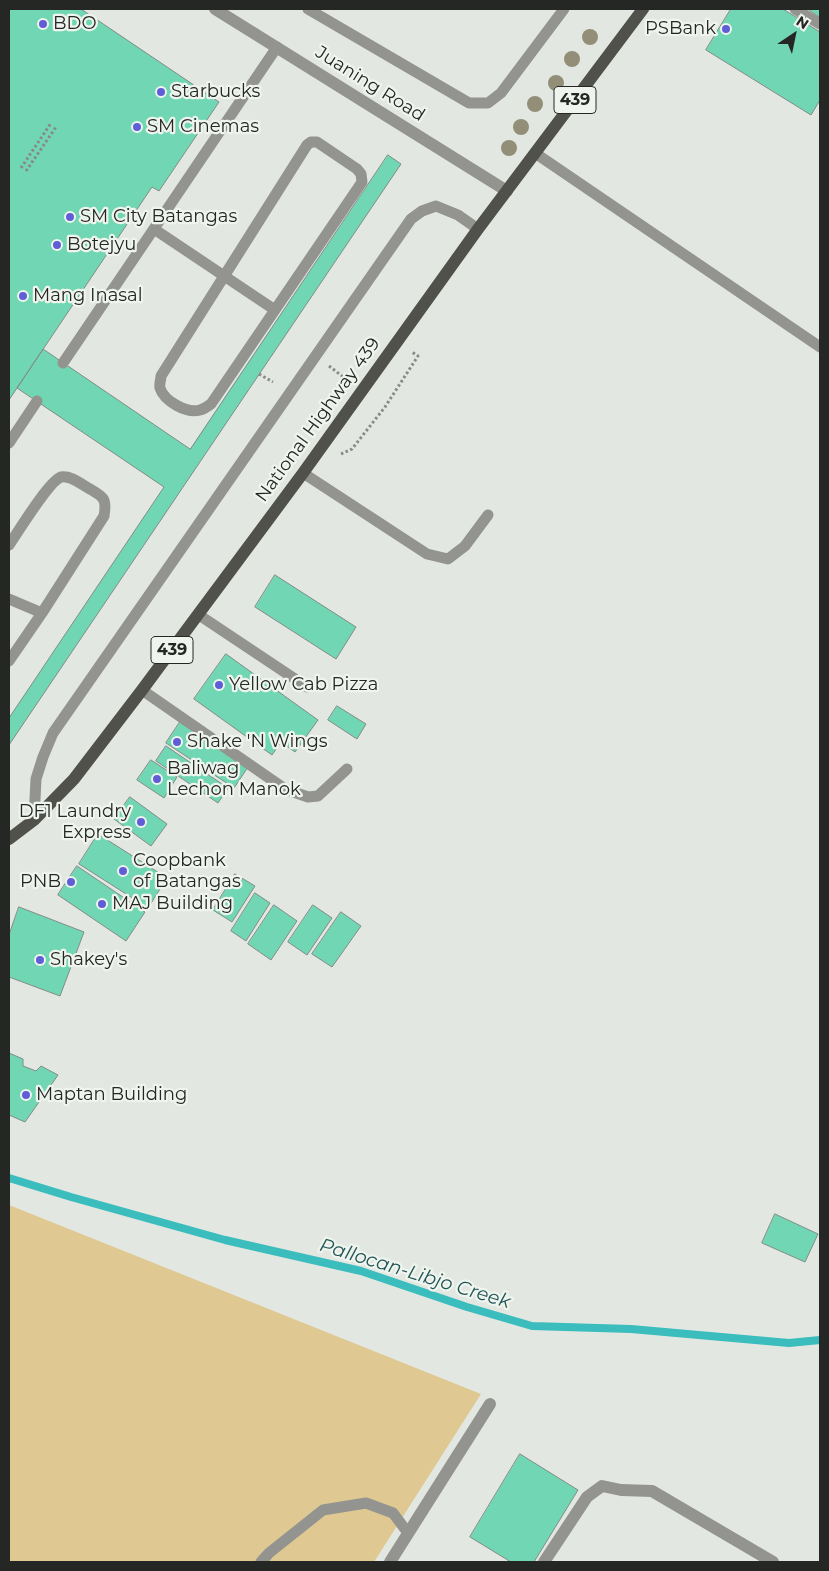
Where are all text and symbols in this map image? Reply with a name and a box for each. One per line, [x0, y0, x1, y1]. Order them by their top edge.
north arrow [769, 10, 819, 60]
text: N [793, 12, 812, 33]
place label: BDO [53, 13, 97, 35]
marker: BDO [37, 18, 49, 30]
place label: PSBank [645, 18, 716, 40]
marker: PSBank [720, 23, 732, 35]
street label: Juaning Road [311, 42, 429, 126]
place label: Starbucks [171, 81, 260, 103]
marker: Starbucks [155, 86, 167, 98]
road number: 439 [554, 86, 596, 114]
place label: SM Cinemas [147, 116, 259, 138]
marker: SM Cinemas [131, 121, 143, 133]
place label: SM City Batangas [80, 206, 237, 228]
marker: SM City Batangas [64, 211, 76, 223]
place label: Botejyu [67, 234, 136, 256]
marker: Botejyu [51, 239, 63, 251]
place label: Mang Inasal [33, 285, 142, 307]
marker: Mang Inasal [17, 290, 29, 302]
street label: National Highway 439 [251, 334, 385, 506]
road number: 439 [151, 636, 193, 664]
place label: Yellow Cab Pizza [229, 674, 378, 696]
marker: Yellow Cab Pizza [213, 679, 225, 691]
place label: Shake 'N Wings [187, 731, 328, 753]
marker: Shake 'N Wings [171, 736, 183, 748]
place label: Baliwag Lechon Manok [167, 758, 301, 801]
marker: Baliwag Lechon Manok [151, 773, 163, 785]
place label: DF1 Laundry Express [19, 801, 131, 844]
marker: DF1 Laundry Express [135, 816, 147, 828]
place label: Coopbank of Batangas [133, 850, 241, 892]
marker: Coopbank of Batangas [117, 865, 129, 877]
place label: PNB [20, 871, 61, 893]
marker: PNB [65, 876, 77, 888]
place label: MAJ Building [112, 893, 233, 915]
marker: MAJ Building [96, 898, 108, 910]
place label: Shakey's [50, 949, 127, 971]
marker: Shakey's [34, 954, 46, 966]
place label: Maptan Building [36, 1084, 187, 1106]
marker: Maptan Building [20, 1089, 32, 1101]
water label: Pallocan-Libjo Creek [317, 1234, 513, 1314]

